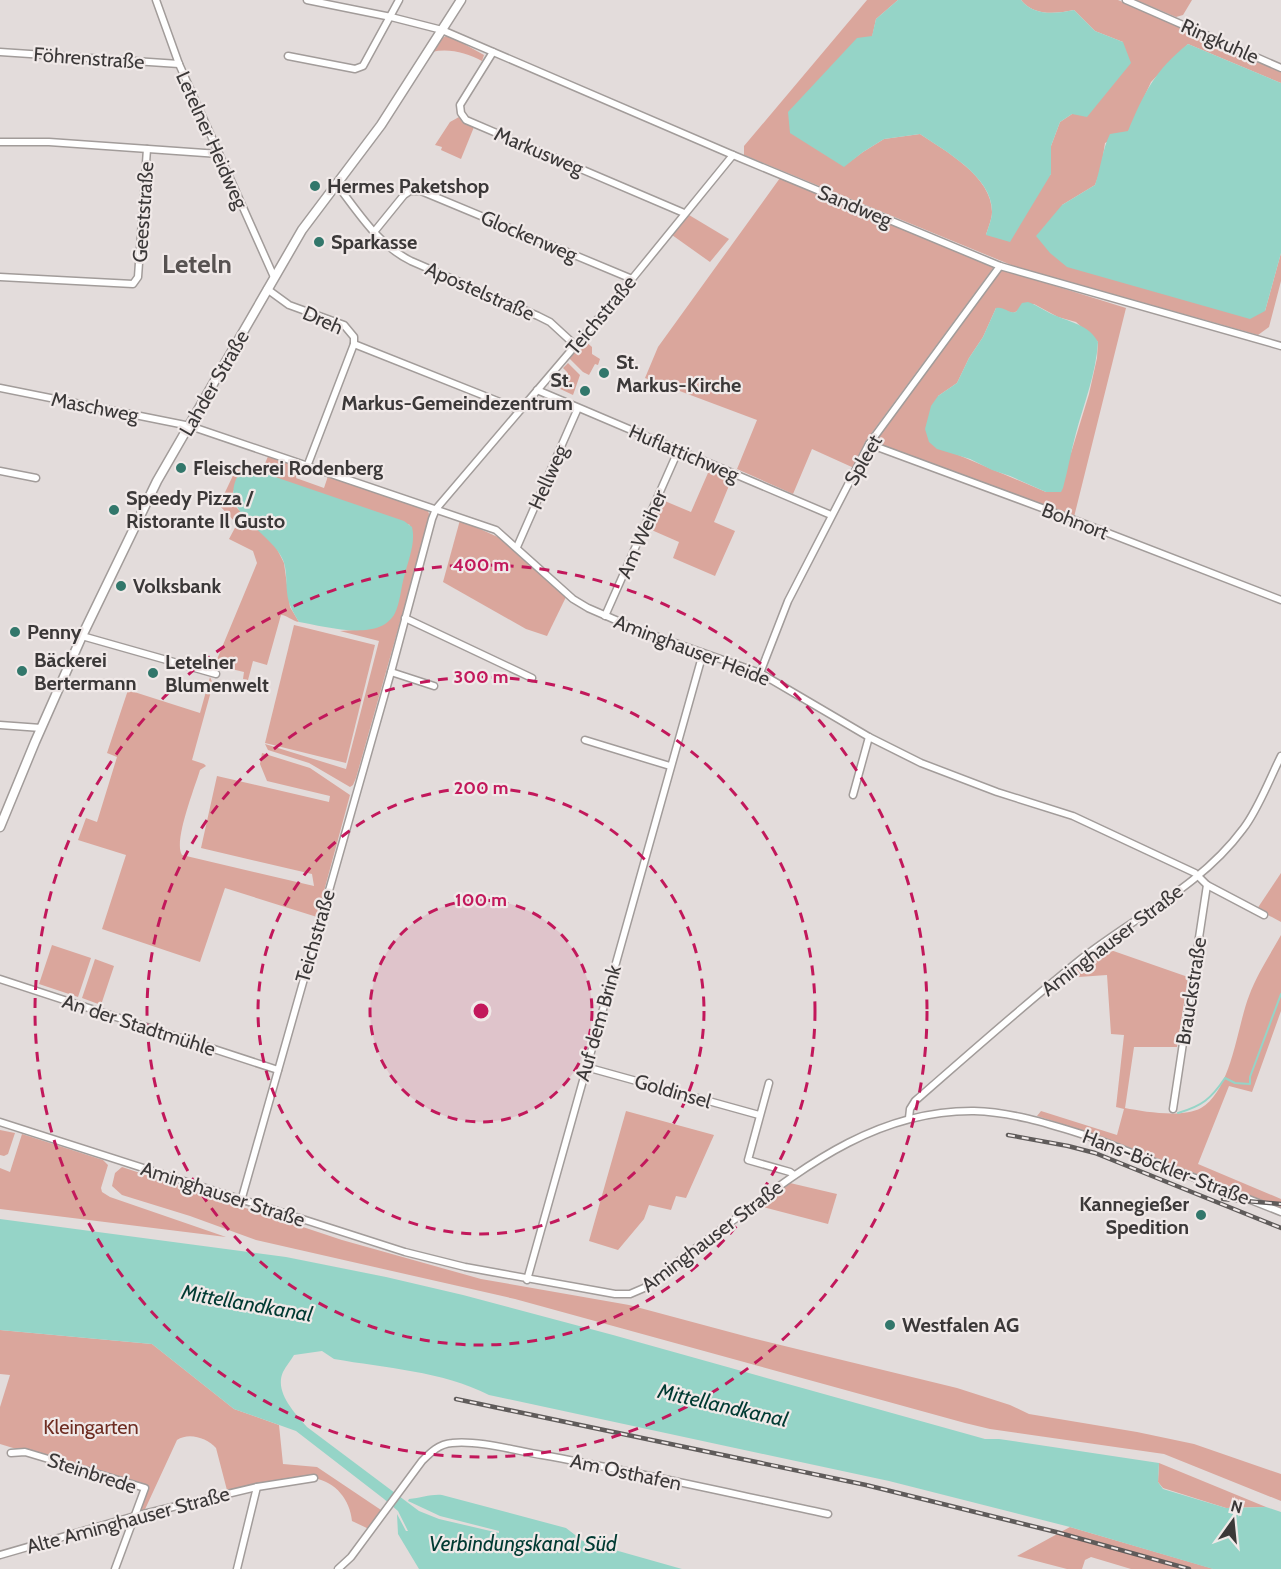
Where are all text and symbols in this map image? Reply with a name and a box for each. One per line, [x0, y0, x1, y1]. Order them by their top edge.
street label: Ringkuhle [1177, 13, 1263, 69]
street label: Föhrenstraße [33, 42, 145, 74]
street label: Letelner Heidweg [171, 68, 253, 213]
street label: Markusweg [491, 122, 588, 181]
street label: Geeststraße [127, 161, 159, 263]
place label: Hermes Paketshop [327, 174, 489, 198]
marker: Hermes Paketshop [308, 179, 322, 193]
street label: Sandweg [814, 180, 897, 233]
street label: Glockenweg [477, 205, 582, 267]
place label: Sparkasse [331, 230, 417, 254]
marker: Sparkasse [312, 235, 326, 249]
district label: Leteln [162, 248, 232, 280]
street label: Apostelstraße [422, 256, 538, 326]
street label: Teichstraße [561, 271, 641, 359]
street label: Dreh [299, 301, 347, 339]
street label: Lahder Straße [174, 326, 254, 440]
place label: St. Markus-Kirche [616, 350, 741, 397]
marker: St. Markus-Kirche [597, 366, 611, 380]
place label: St. Markus-Gemeindezentrum [341, 368, 573, 415]
marker: St. Markus-Gemeindezentrum [578, 384, 592, 398]
street label: Maschweg [49, 387, 142, 427]
street label: Huflattichweg [625, 419, 744, 487]
street label: Spleet [839, 430, 887, 490]
street label: Hellweg [523, 440, 573, 513]
place label: Fleischerei Rodenberg [193, 456, 383, 480]
marker: Fleischerei Rodenberg [174, 461, 188, 475]
street label: Am Weiher [612, 485, 672, 582]
place label: Speedy Pizza / Ristorante Il Gusto [126, 486, 285, 533]
street label: Bohnort [1038, 497, 1112, 545]
marker: Speedy Pizza / Ristorante Il Gusto [107, 503, 121, 517]
text: 400 m [453, 554, 509, 576]
place label: Volksbank [133, 574, 222, 598]
marker: Volksbank [114, 579, 128, 593]
street label: Aminghauser Heide [611, 609, 773, 691]
place label: Penny [27, 620, 82, 644]
marker: Penny [8, 625, 22, 639]
place label: Bäckerei Bertermann [34, 648, 137, 695]
place label: Letelner Blumenwelt [165, 650, 269, 697]
marker: Bäckerei Bertermann [15, 664, 29, 678]
marker: Letelner Blumenwelt [146, 666, 160, 680]
text: 300 m [454, 666, 508, 688]
text: 200 m [454, 777, 508, 799]
street label: Aminghauser Straße [1036, 879, 1188, 1001]
street label: Teichstraße [290, 887, 340, 985]
text: 100 m [455, 889, 507, 911]
street label: Brauckstraße [1171, 935, 1211, 1047]
street label: Auf dem Brink [570, 962, 626, 1084]
street label: An der Stadtmühle [59, 989, 219, 1061]
centre of rings [471, 1001, 491, 1021]
street label: Goldinsel [632, 1069, 714, 1113]
street label: Hans-Böckler-Straße [1079, 1124, 1253, 1210]
street label: Aminghauser Straße [138, 1156, 308, 1232]
street label: Aminghauser Straße [636, 1175, 788, 1297]
place label: Kannegießer Spedition [1079, 1192, 1189, 1239]
marker: Kannegießer Spedition [1194, 1208, 1208, 1222]
water label: Mittellandkanal [179, 1279, 315, 1327]
place label: Westfalen AG [902, 1313, 1019, 1337]
marker: Westfalen AG [883, 1318, 897, 1332]
water label: Mittellandkanal [655, 1378, 791, 1432]
park label: Kleingarten [43, 1415, 139, 1439]
street label: Steinbrede [44, 1447, 140, 1499]
street label: Am Osthafen [568, 1449, 684, 1495]
street label: Alte Aminghauser Straße [24, 1481, 232, 1559]
north arrow [1203, 1491, 1263, 1551]
text: N [1229, 1496, 1245, 1518]
water label: Verbindungskanal Süd [429, 1531, 618, 1556]

